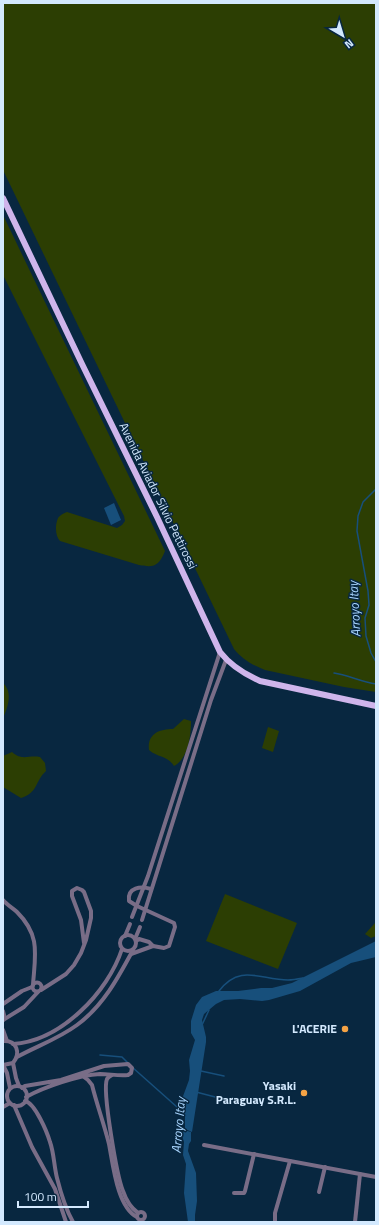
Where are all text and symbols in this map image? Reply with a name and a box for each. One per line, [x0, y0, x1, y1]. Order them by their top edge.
north arrow [323, 16, 363, 56]
text: N [341, 35, 357, 53]
street label: Avenida Aviador Silvio Pettirossi [115, 419, 202, 572]
water label: Arroyo Itay [342, 578, 365, 638]
place label: L'ACERIE [292, 1019, 337, 1038]
marker: L'ACERIE [340, 1024, 350, 1034]
place label: Yasaki Paraguay S.R.L. [216, 1076, 296, 1109]
marker: Yasaki Paraguay S.R.L. [299, 1088, 309, 1098]
water label: Arroyo Itay [166, 1094, 191, 1154]
scale bar [18, 1183, 88, 1209]
text: 100 m [24, 1187, 57, 1206]

